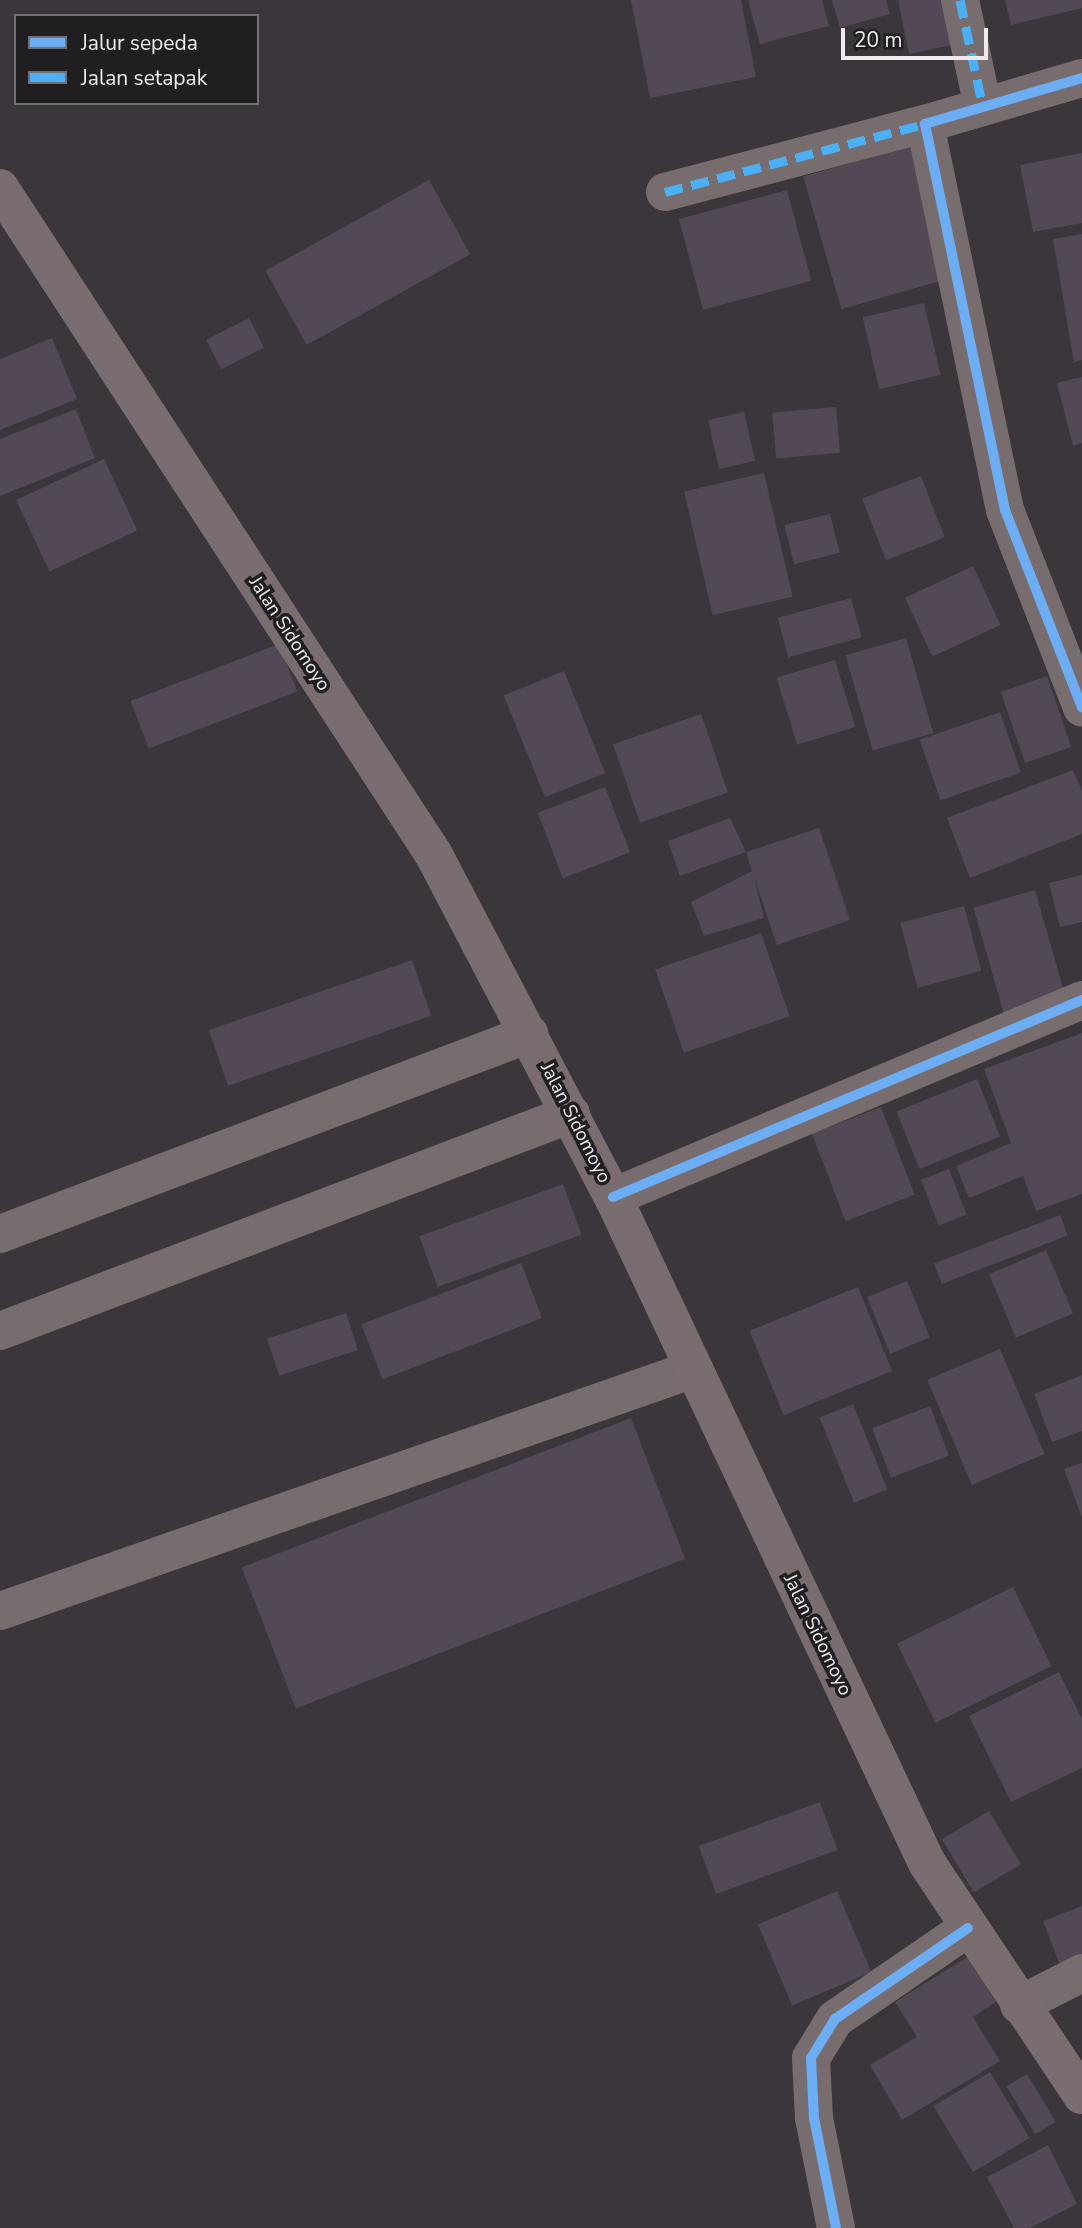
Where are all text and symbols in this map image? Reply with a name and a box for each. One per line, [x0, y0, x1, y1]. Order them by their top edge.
legend [14, 14, 259, 105]
scale bar [844, 14, 991, 58]
text: 20 m [854, 26, 903, 54]
text: Jalur sepeda [81, 29, 198, 57]
text: Jalan setapak [81, 64, 207, 92]
street label: Jalan Sidomoyo [243, 572, 335, 696]
street label: Jalan Sidomoyo [535, 1059, 615, 1187]
street label: Jalan Sidomoyo [778, 1571, 856, 1699]

